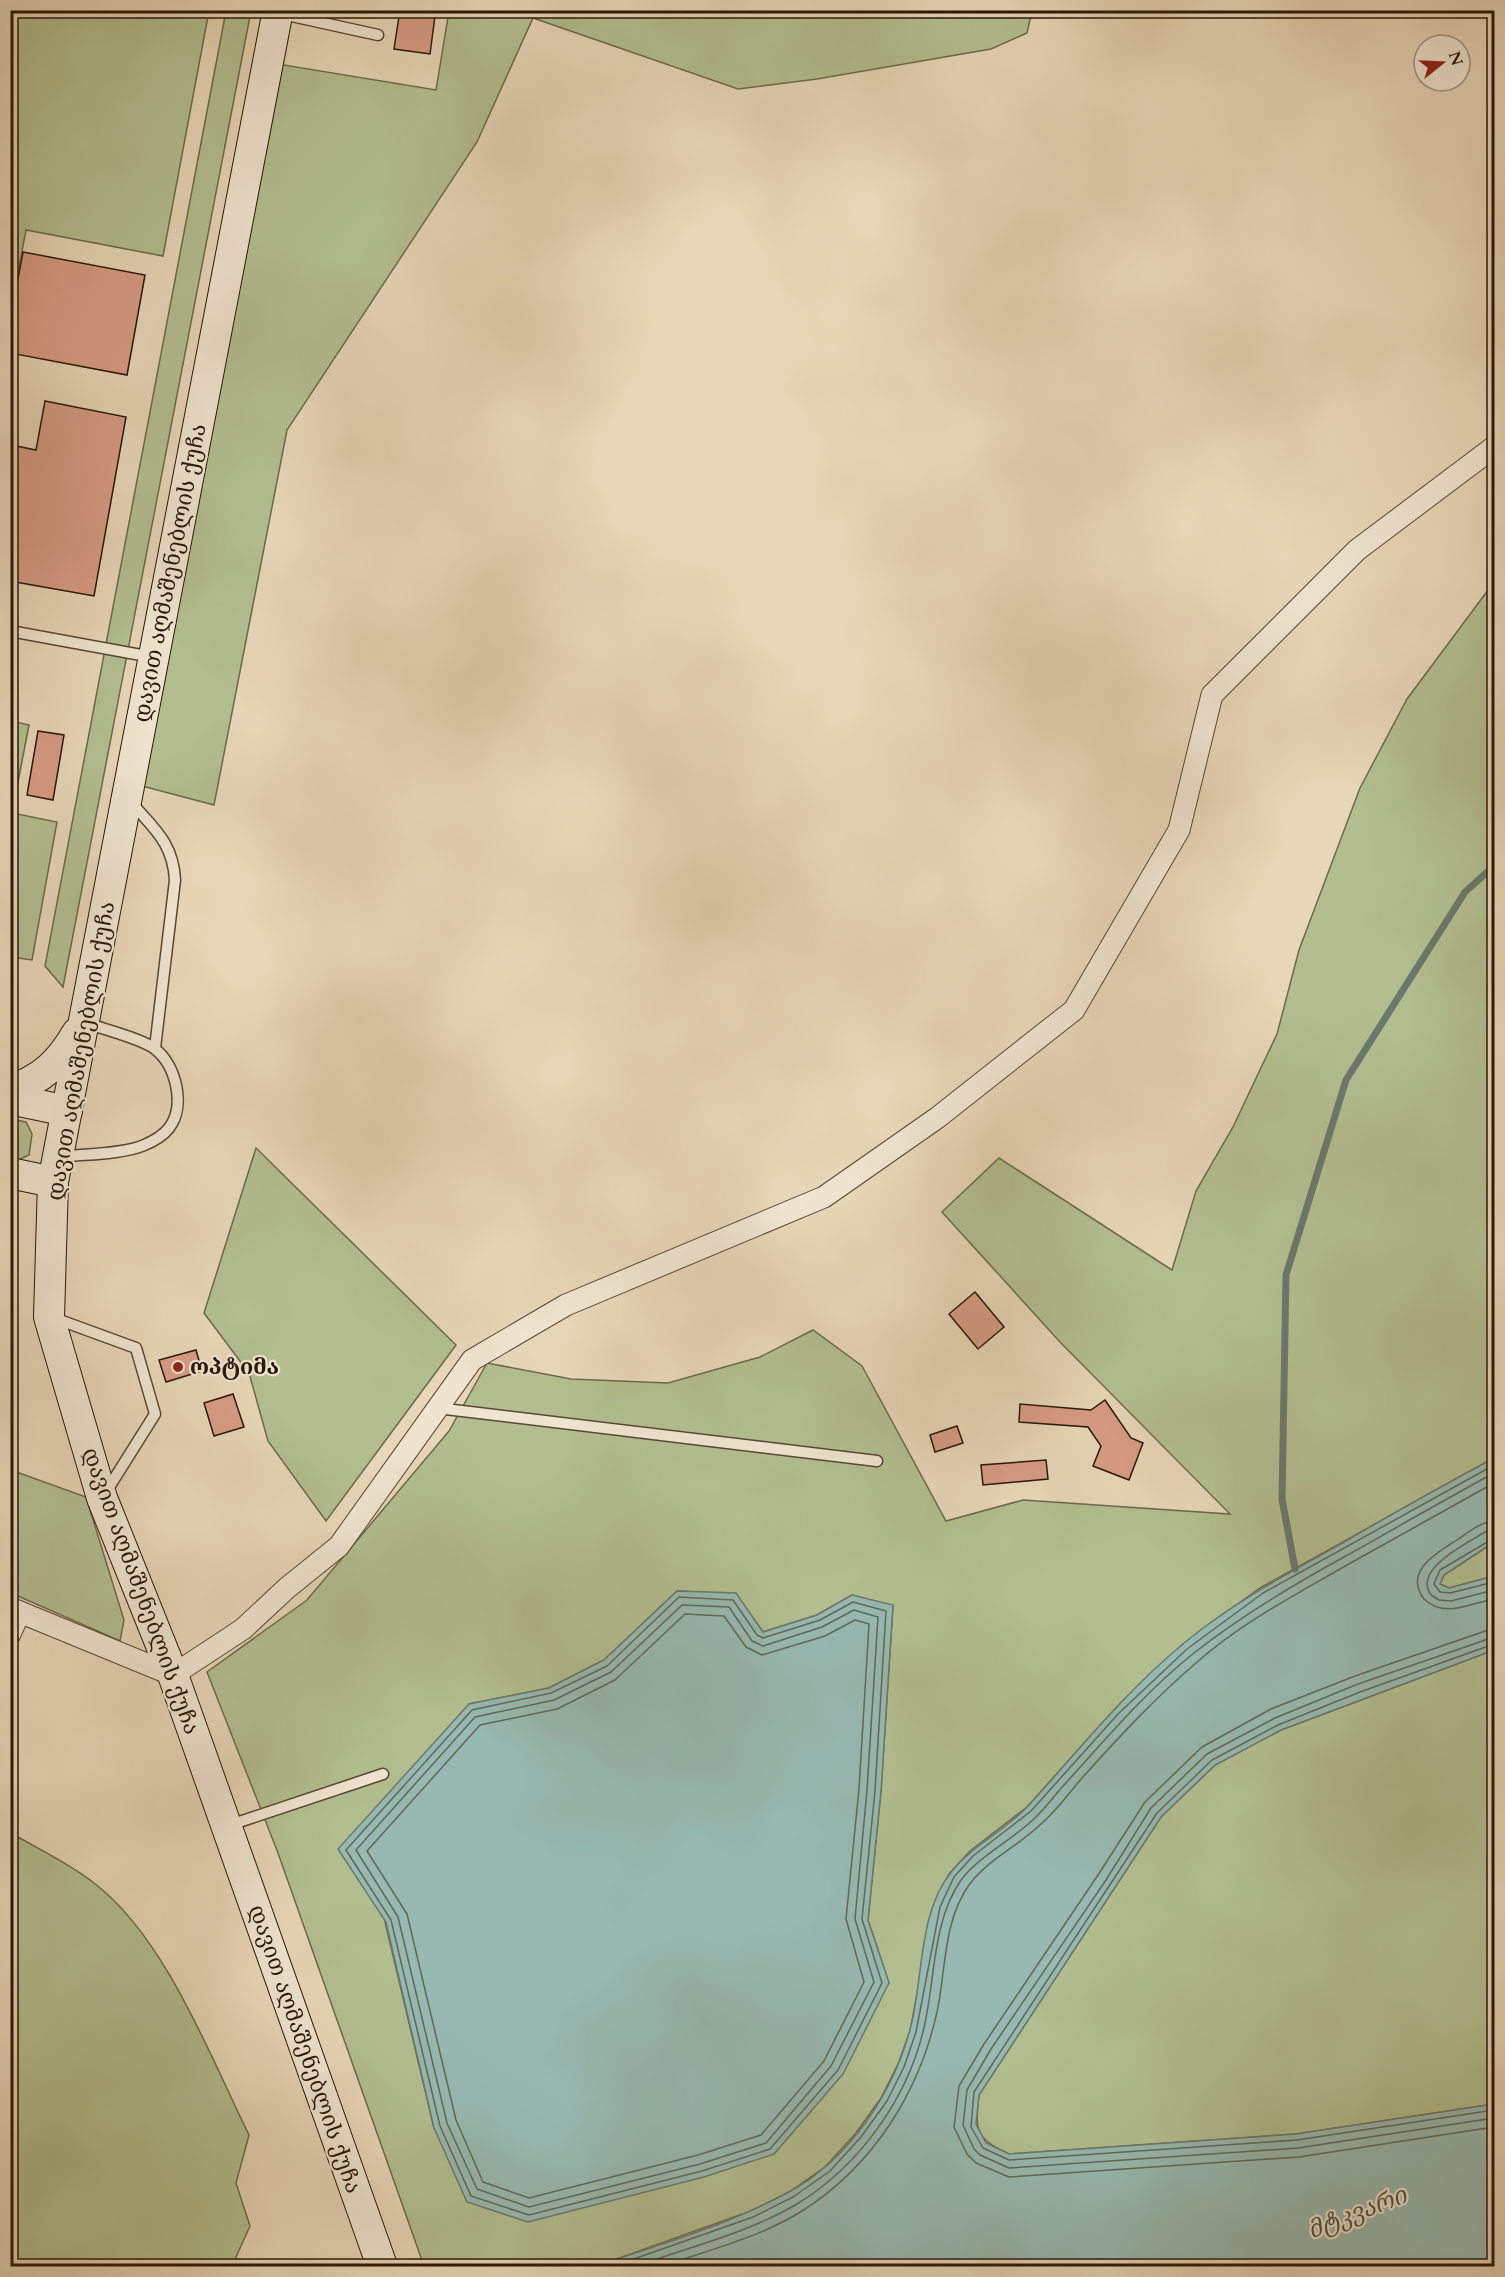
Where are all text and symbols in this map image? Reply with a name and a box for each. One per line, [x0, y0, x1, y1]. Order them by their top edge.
north arrow [1412, 33, 1472, 93]
text: N [1443, 49, 1468, 69]
street label: დავით აღმაშენებლის ქუჩა [126, 421, 214, 725]
street label: დავით აღმაშენებლის ქუჩა [40, 899, 122, 1203]
place label: ოპტიმა [190, 1352, 279, 1382]
marker: ოპტიმა [171, 1360, 185, 1374]
street label: დავით აღმაშენებლის ქუჩა [75, 1443, 207, 1739]
street label: დავით აღმაშენებლის ქუჩა [241, 1901, 369, 2197]
water label: მტკვარი [1303, 2178, 1413, 2247]

